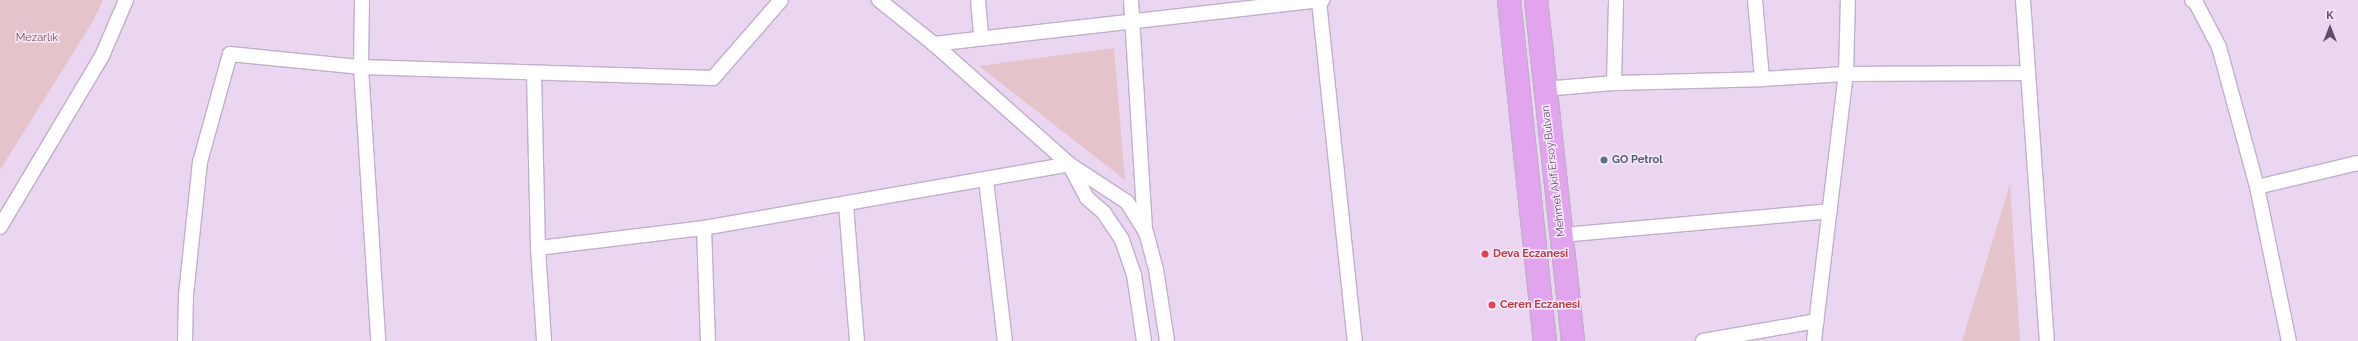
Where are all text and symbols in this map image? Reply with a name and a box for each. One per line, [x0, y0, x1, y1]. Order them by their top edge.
north arrow [2310, 8, 2350, 48]
text: K [2326, 9, 2334, 22]
park label: Mezarlık [16, 31, 58, 45]
street label: Mehmet Akif Ersoy Bulvarı [1539, 104, 1569, 238]
place label: GO Petrol [1612, 153, 1663, 167]
marker: GO Petrol [1599, 155, 1609, 165]
place label: Deva Eczanesi [1493, 247, 1568, 261]
marker: Deva Eczanesi [1480, 249, 1490, 259]
place label: Ceren Eczanesi [1500, 298, 1580, 312]
marker: Ceren Eczanesi [1487, 300, 1497, 310]

